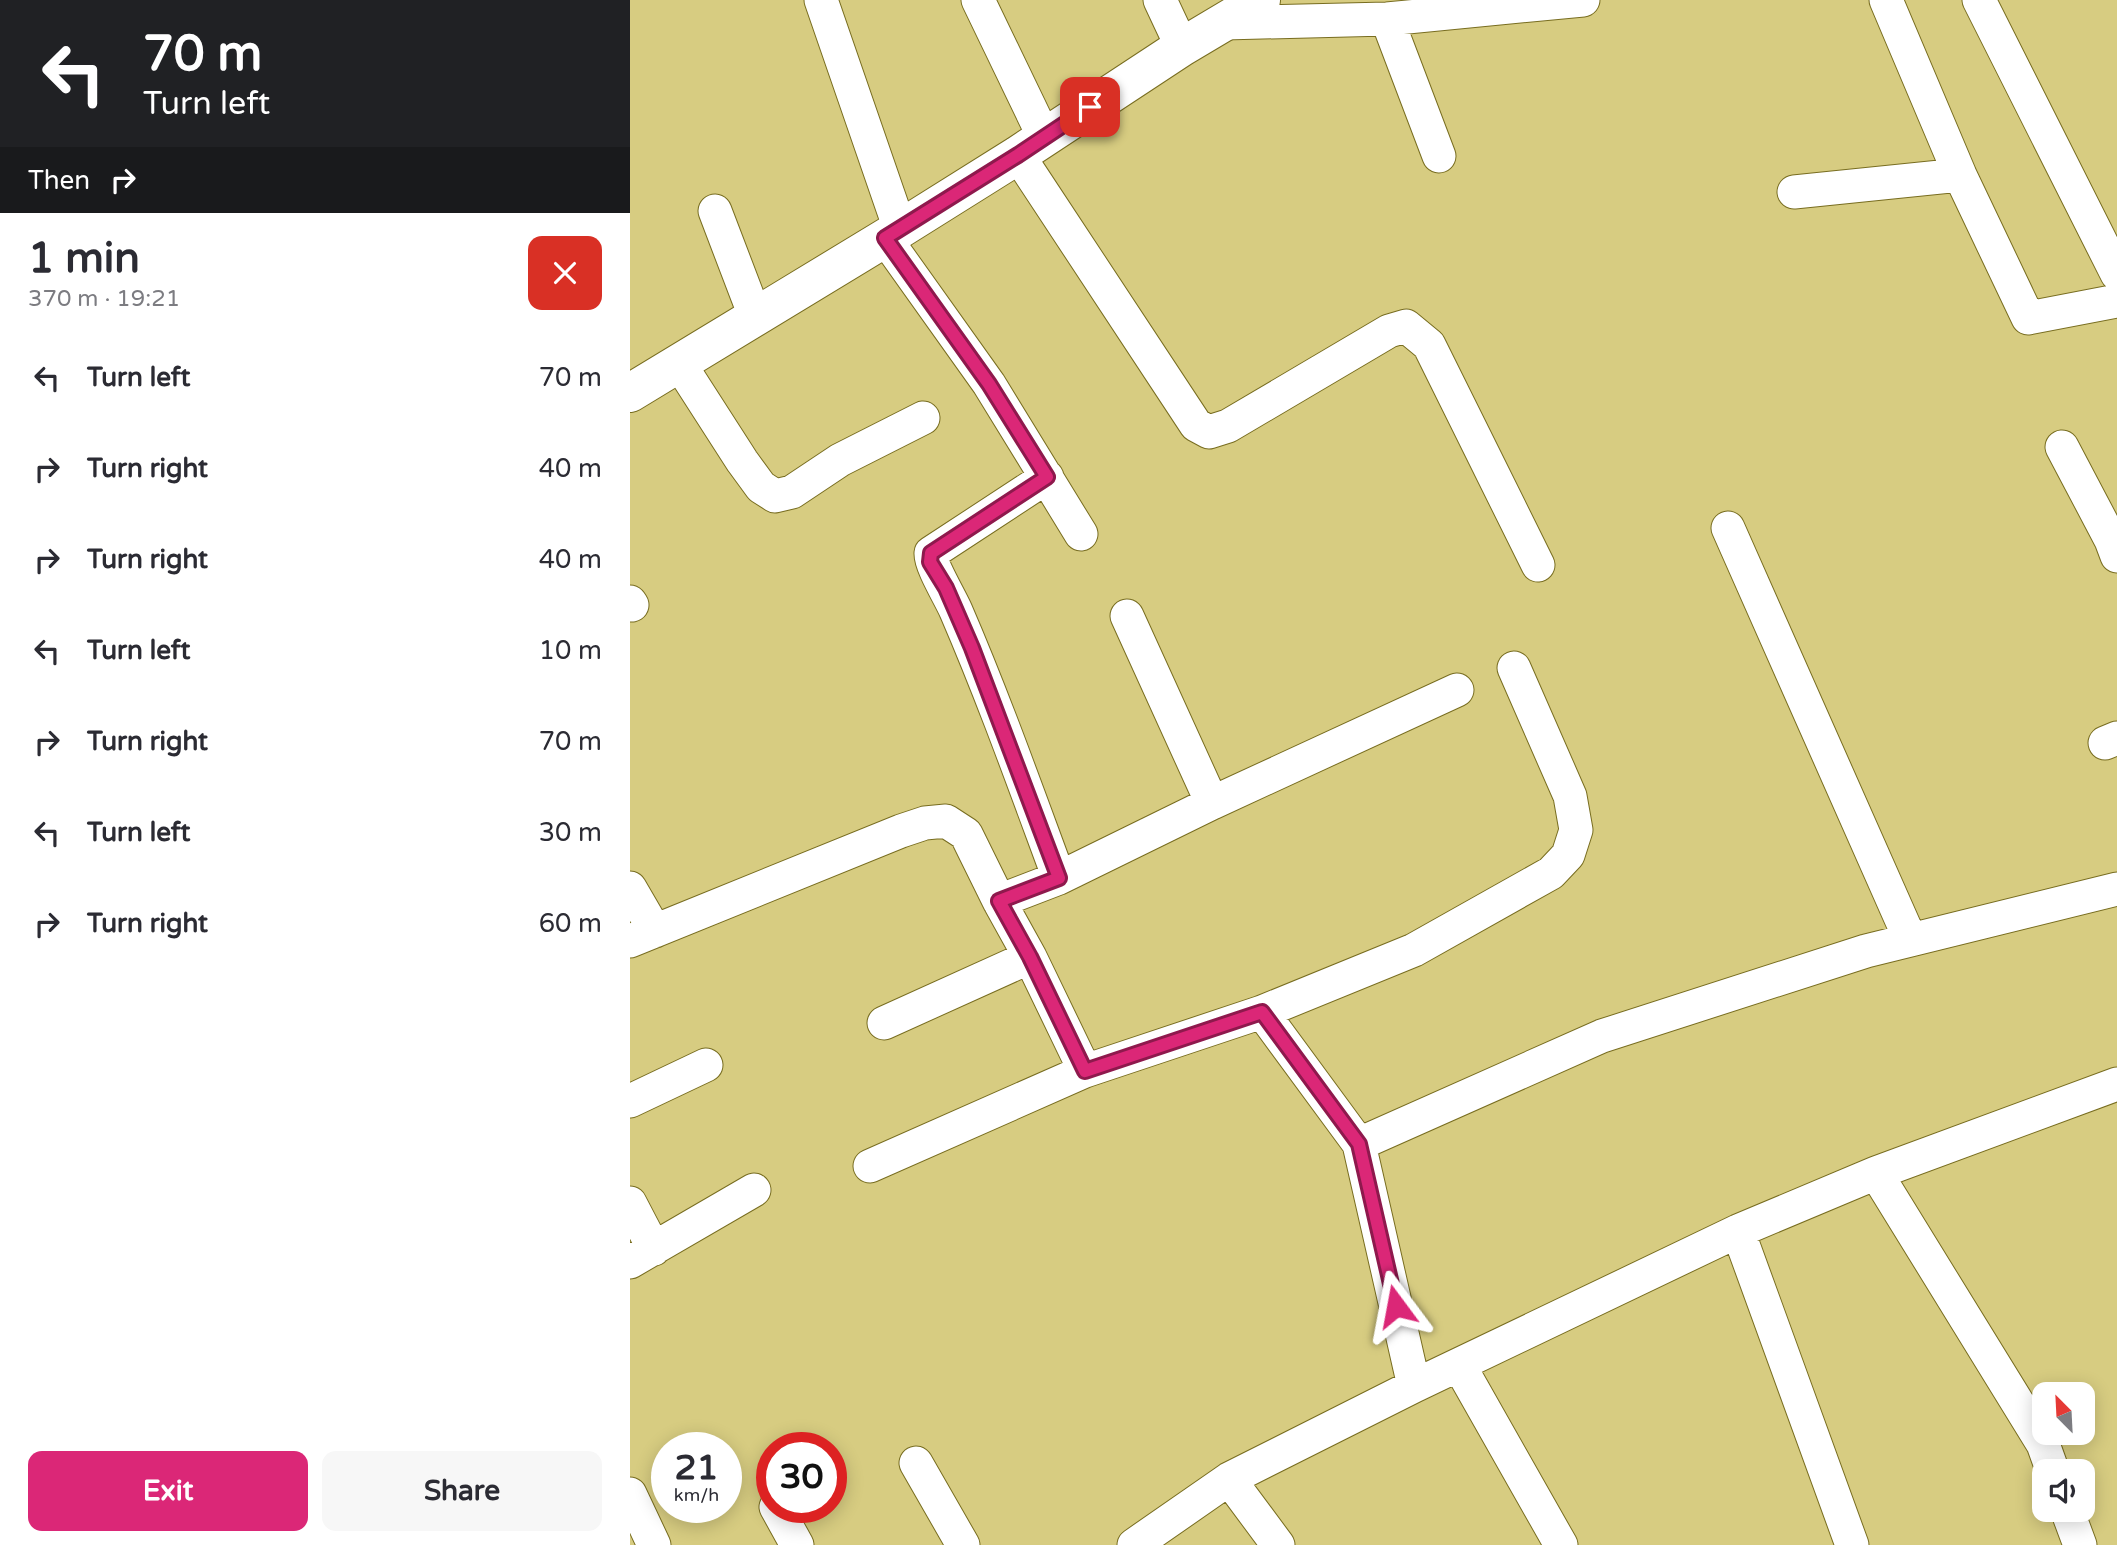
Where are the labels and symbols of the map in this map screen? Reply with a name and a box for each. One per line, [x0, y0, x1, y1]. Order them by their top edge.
pin [1060, 77, 1120, 137]
position arrow [1359, 1269, 1433, 1343]
north arrow [2032, 1382, 2095, 1446]
speed limit sign: 30 [756, 1432, 847, 1523]

